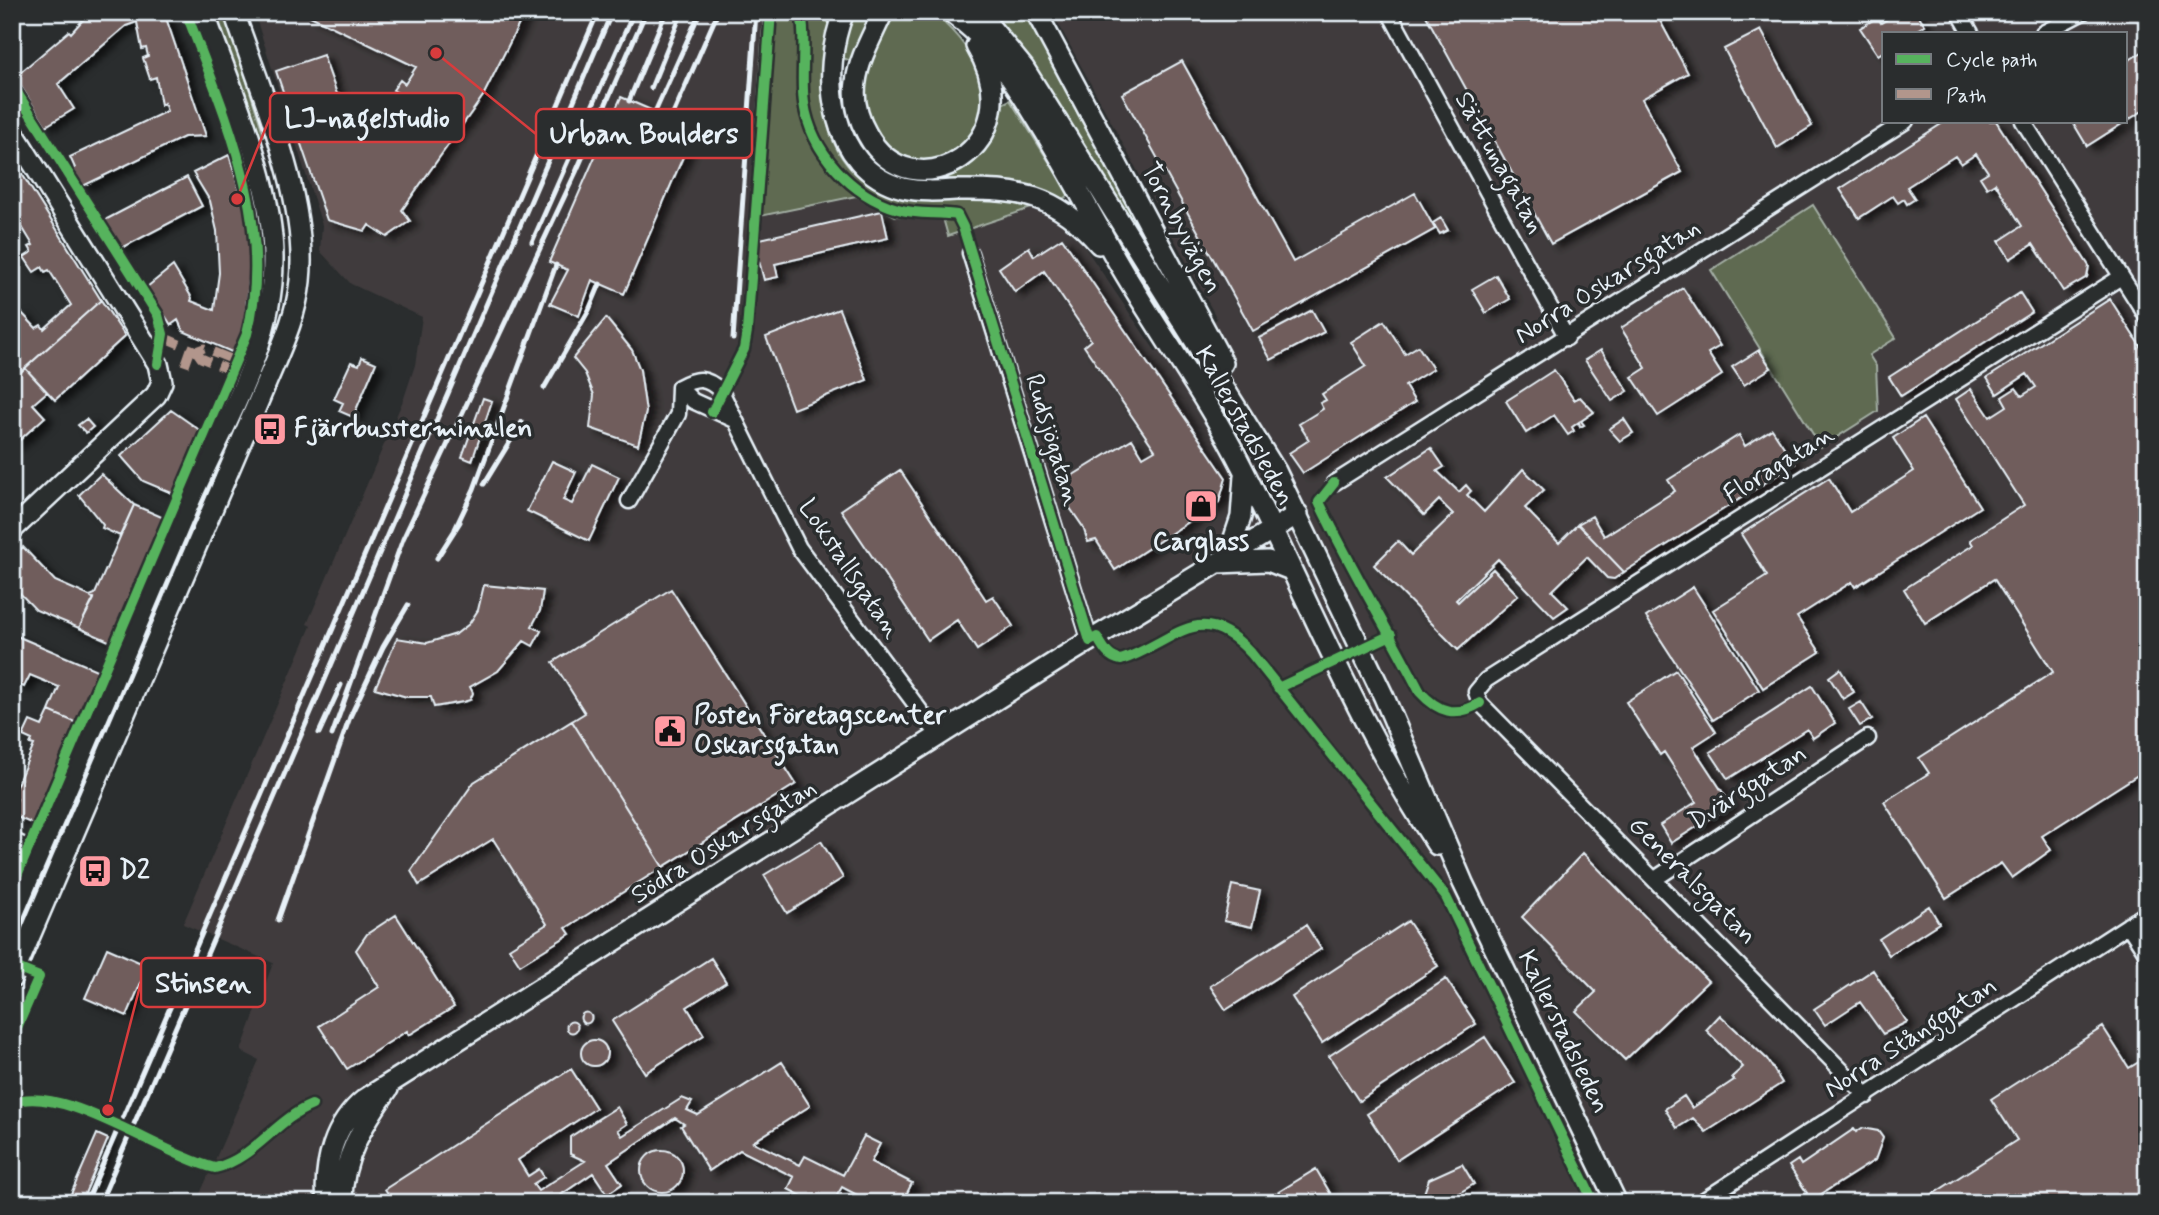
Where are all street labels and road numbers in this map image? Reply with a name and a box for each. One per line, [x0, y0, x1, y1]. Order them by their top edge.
street label: Sättunagatan [1443, 86, 1552, 242]
street label: Tornbyvägen [1132, 156, 1230, 300]
street label: Norra Oskarsgatan [1509, 211, 1709, 355]
street label: Kallerstadsleden [1186, 340, 1302, 512]
street label: Rudsjögatan [1016, 370, 1088, 510]
street label: Floragatan [1717, 418, 1841, 512]
street label: Lokstallsgatan [790, 493, 908, 645]
street label: Dvärggatan [1682, 737, 1815, 841]
street label: Södra Oskarsgatan [625, 771, 825, 915]
street label: Generalsgatan [1619, 809, 1764, 954]
street label: Kallerstadsleden [1509, 945, 1617, 1119]
street label: Norra Stånggatan [1818, 969, 2006, 1109]

